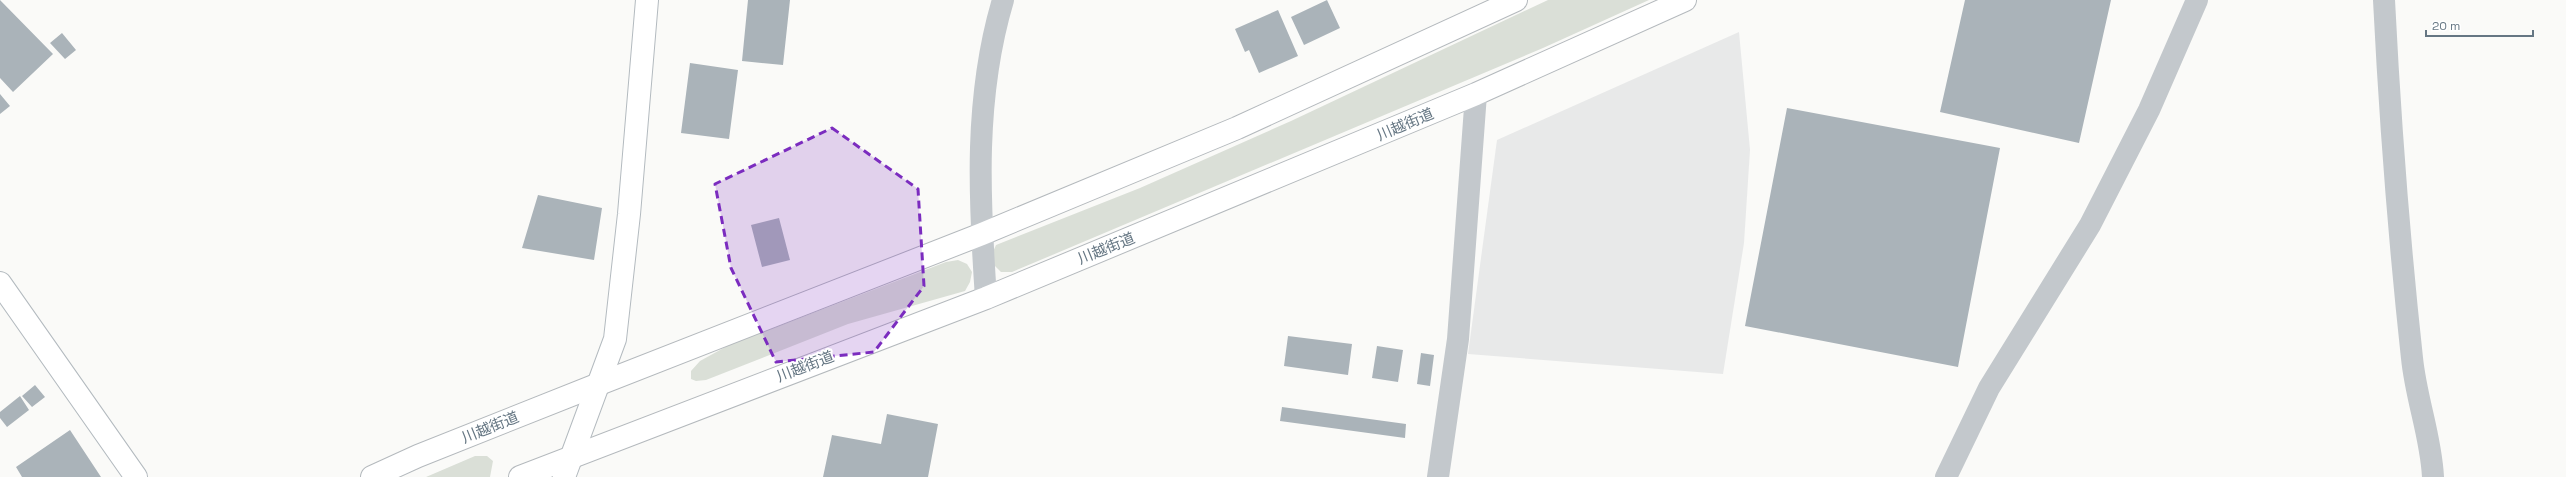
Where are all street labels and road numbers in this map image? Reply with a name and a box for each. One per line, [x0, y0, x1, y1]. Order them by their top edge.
street label: 川越街道 [1374, 104, 1436, 144]
street label: 川越街道 [1075, 228, 1137, 268]
street label: 川越街道 [774, 346, 836, 386]
street label: 川越街道 [459, 407, 521, 447]

